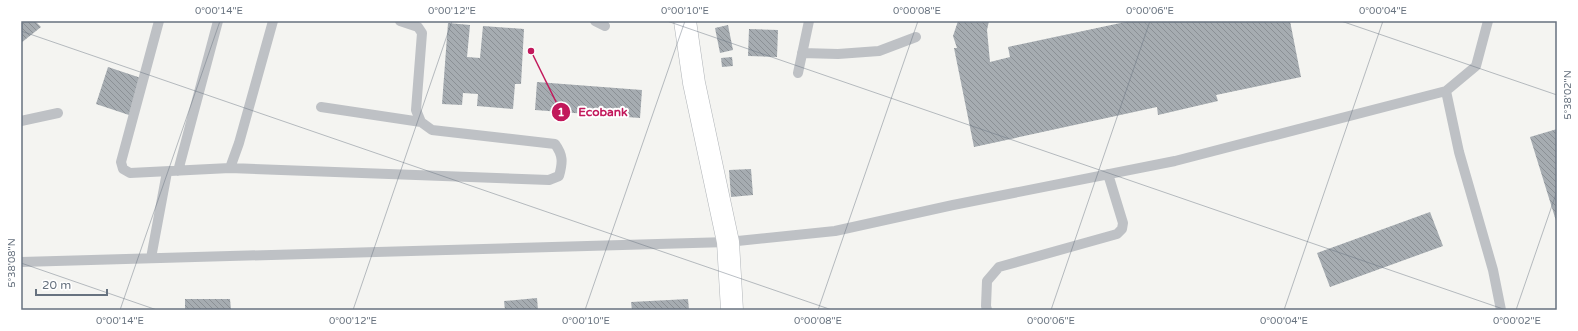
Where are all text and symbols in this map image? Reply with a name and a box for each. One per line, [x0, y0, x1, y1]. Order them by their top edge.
text: 0°00'14"E [195, 5, 243, 17]
text: 0°00'12"E [428, 5, 476, 17]
text: 0°00'10"E [661, 5, 709, 17]
text: 0°00'08"E [893, 5, 941, 17]
text: 0°00'06"E [1126, 5, 1174, 17]
text: 0°00'04"E [1359, 5, 1407, 17]
text: 5°38'02"N [1562, 70, 1574, 120]
callout: Ecobank [551, 100, 636, 124]
text: 1 [557, 105, 565, 119]
text: Ecobank [578, 105, 628, 119]
text: 5°38'08"N [6, 238, 18, 288]
scale bar [36, 271, 107, 297]
text: 20 m [42, 278, 71, 292]
text: 0°00'14"E [96, 315, 144, 327]
text: 0°00'12"E [329, 315, 377, 327]
text: 0°00'10"E [562, 315, 610, 327]
text: 0°00'08"E [794, 315, 842, 327]
text: 0°00'06"E [1027, 315, 1075, 327]
text: 0°00'04"E [1260, 315, 1308, 327]
text: 0°00'02"E [1493, 315, 1541, 327]

